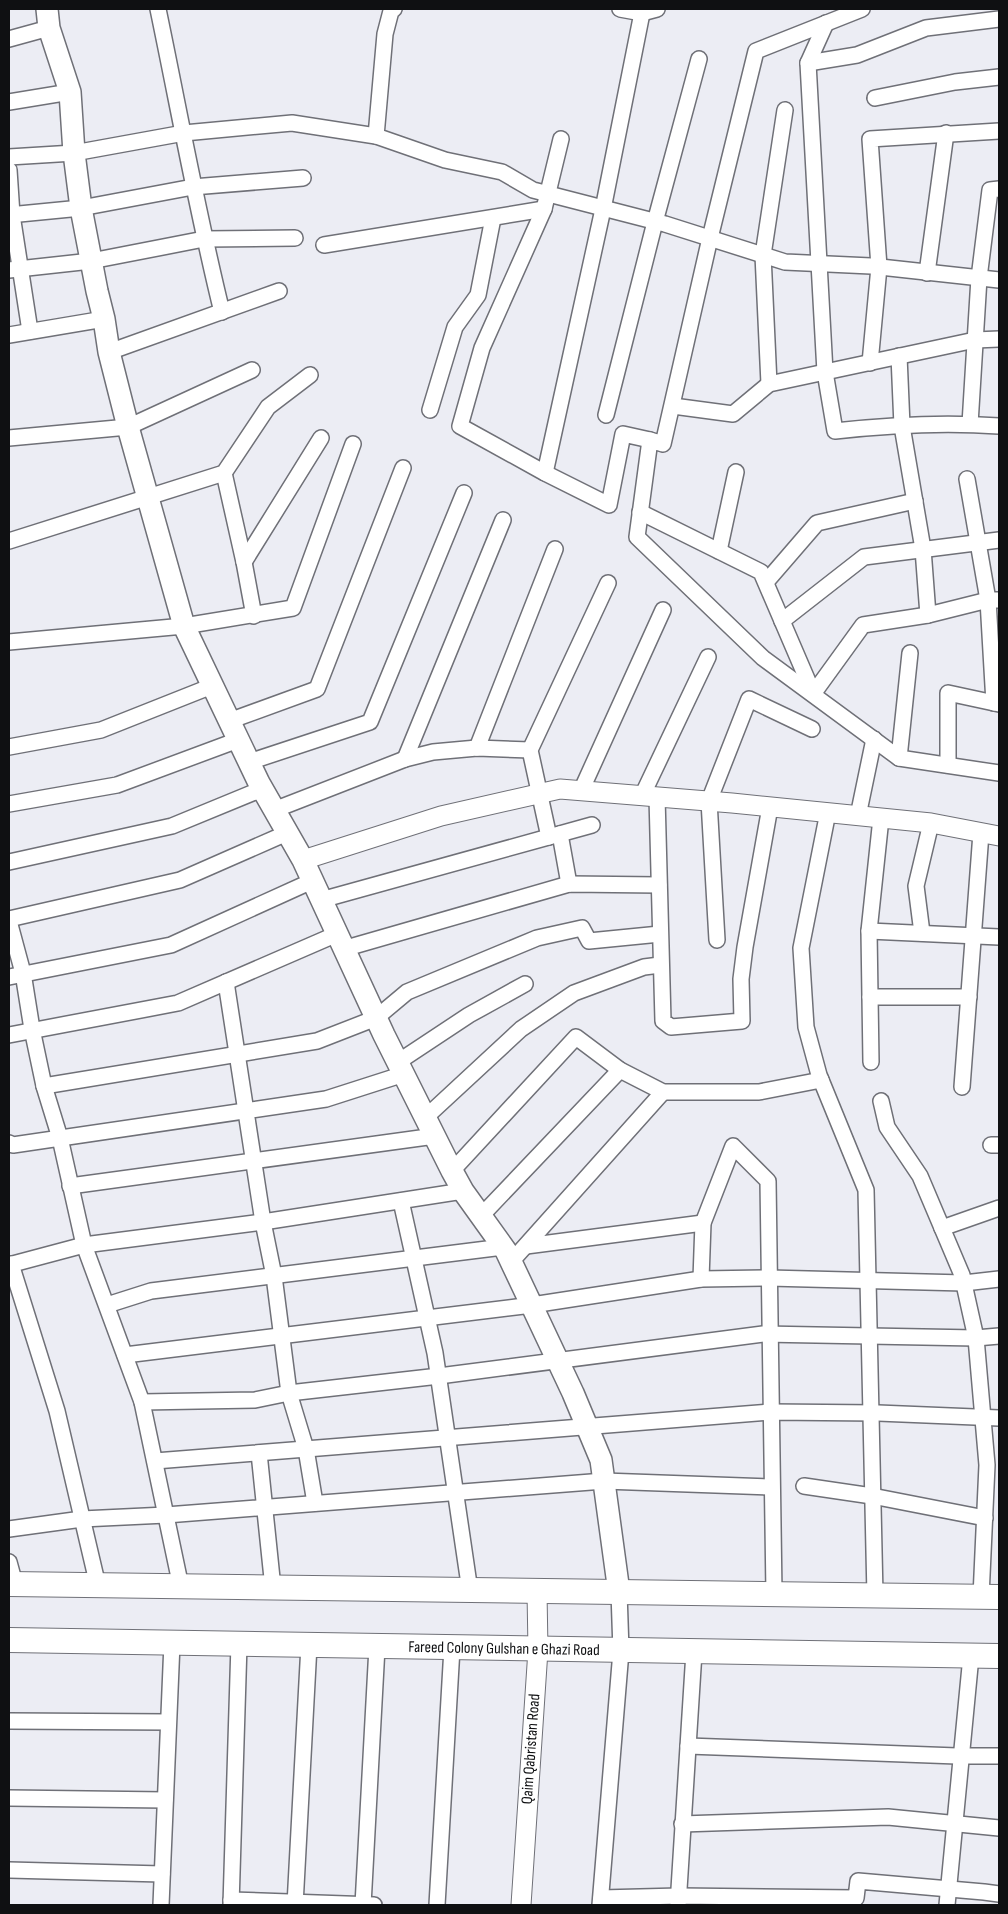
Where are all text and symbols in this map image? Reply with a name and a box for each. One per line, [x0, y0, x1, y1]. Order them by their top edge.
street label: Fareed Colony Gulshan e Ghazi Road [408, 1638, 600, 1660]
street label: Qaim Qabristan Road [518, 1693, 544, 1805]

